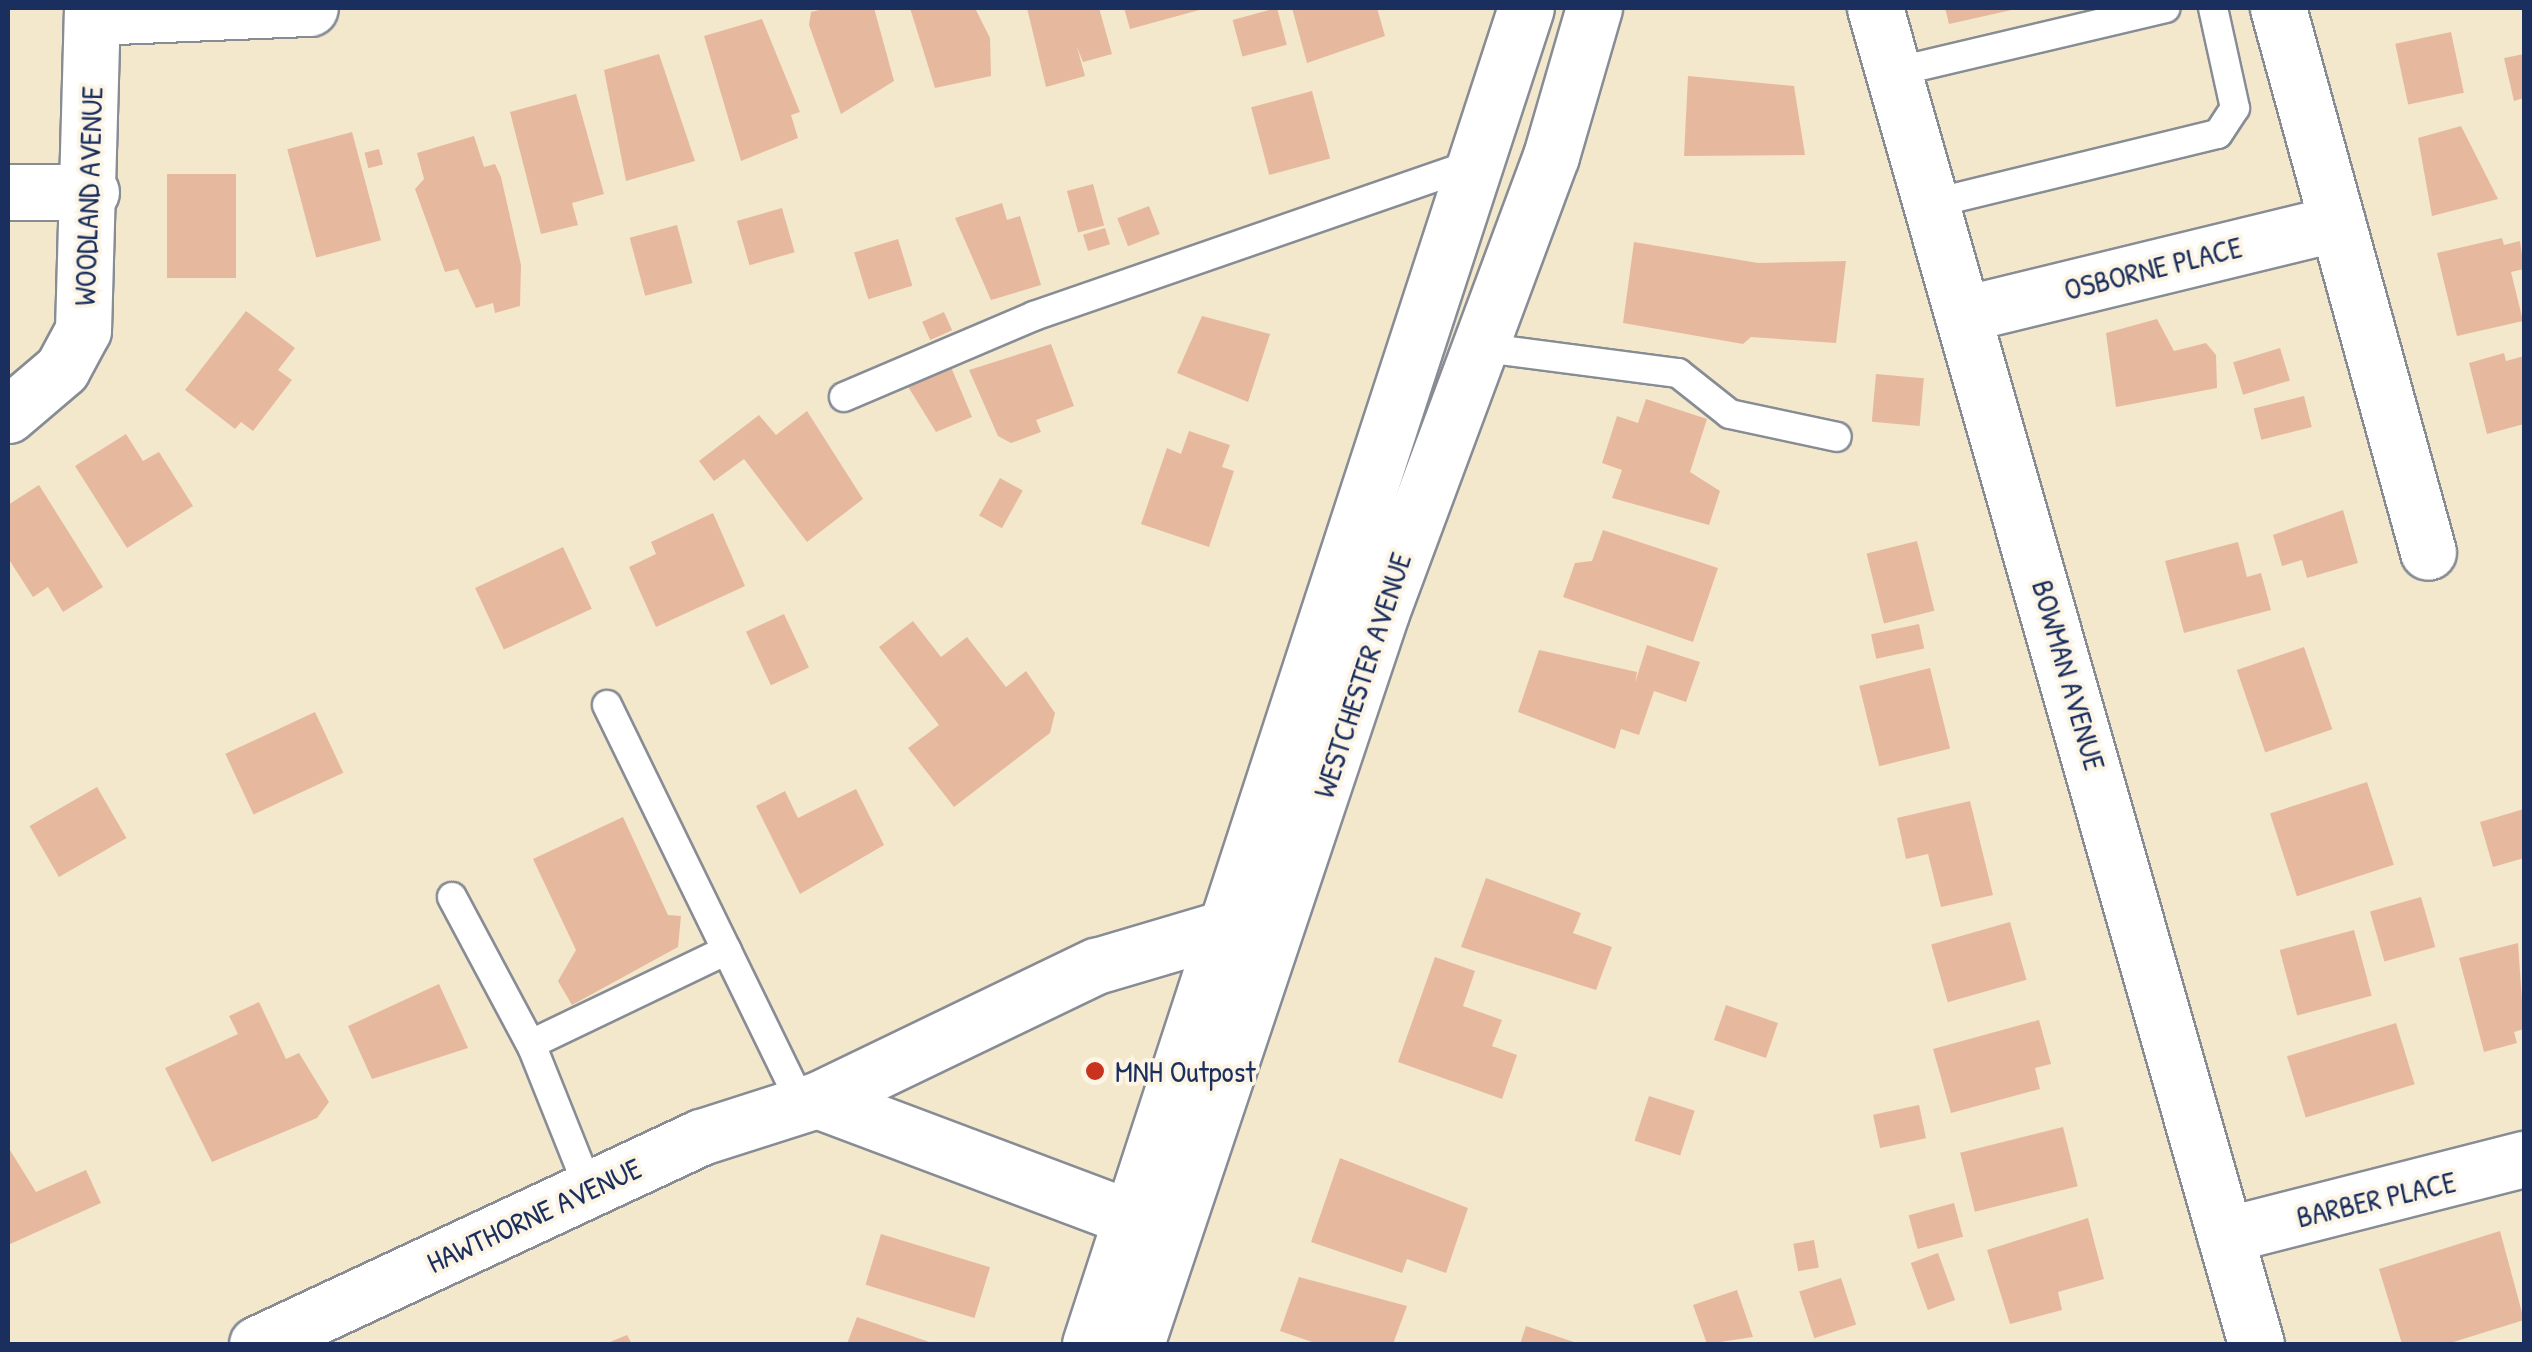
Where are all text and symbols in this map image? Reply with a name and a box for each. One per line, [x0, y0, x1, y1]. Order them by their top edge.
street label: WOODLAND AVENUE [66, 86, 110, 306]
street label: OSBORNE PLACE [2060, 229, 2246, 307]
street label: WESTCHESTER AVENUE [1305, 548, 1419, 802]
street label: BOWMAN AVENUE [2025, 576, 2113, 774]
place label: MNH Outpost [1115, 1053, 1256, 1089]
marker: MNH Outpost [1084, 1060, 1106, 1082]
street label: HAWTHORNE AVENUE [421, 1150, 647, 1280]
street label: BARBER PLACE [2293, 1163, 2459, 1235]

